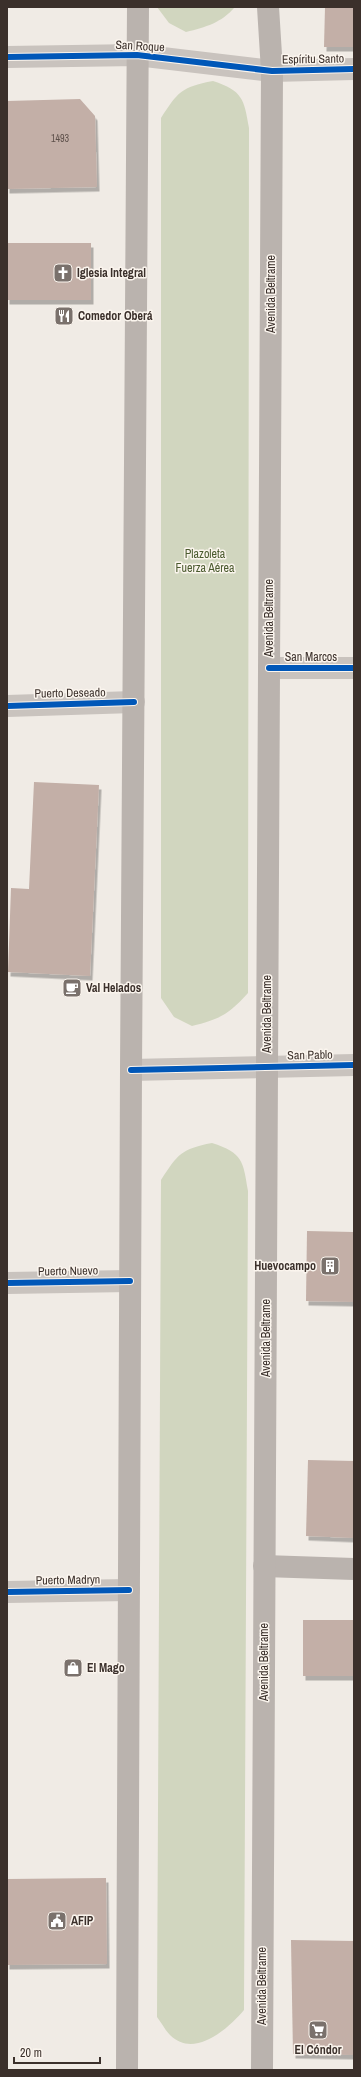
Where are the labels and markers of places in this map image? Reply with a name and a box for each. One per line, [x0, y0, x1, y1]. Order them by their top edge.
church icon: Iglesia Integral [52, 262, 74, 284]
place label: Iglesia Integral [77, 265, 146, 281]
restaurant icon: Comedor Oberá [53, 305, 75, 327]
place label: Comedor Oberá [78, 308, 153, 324]
cafe icon: Val Helados [61, 977, 83, 999]
place label: Val Helados [86, 980, 142, 996]
building icon: Huevocampo [319, 1255, 341, 1277]
place label: Huevocampo [254, 1258, 316, 1274]
shop icon: El Mago [62, 1657, 84, 1679]
place label: El Mago [87, 1660, 125, 1676]
public building icon: AFIP [46, 1910, 68, 1932]
place label: AFIP [71, 1913, 94, 1929]
supermarket icon: El Cóndor [307, 2019, 329, 2041]
place label: El Cóndor [294, 2042, 342, 2058]

